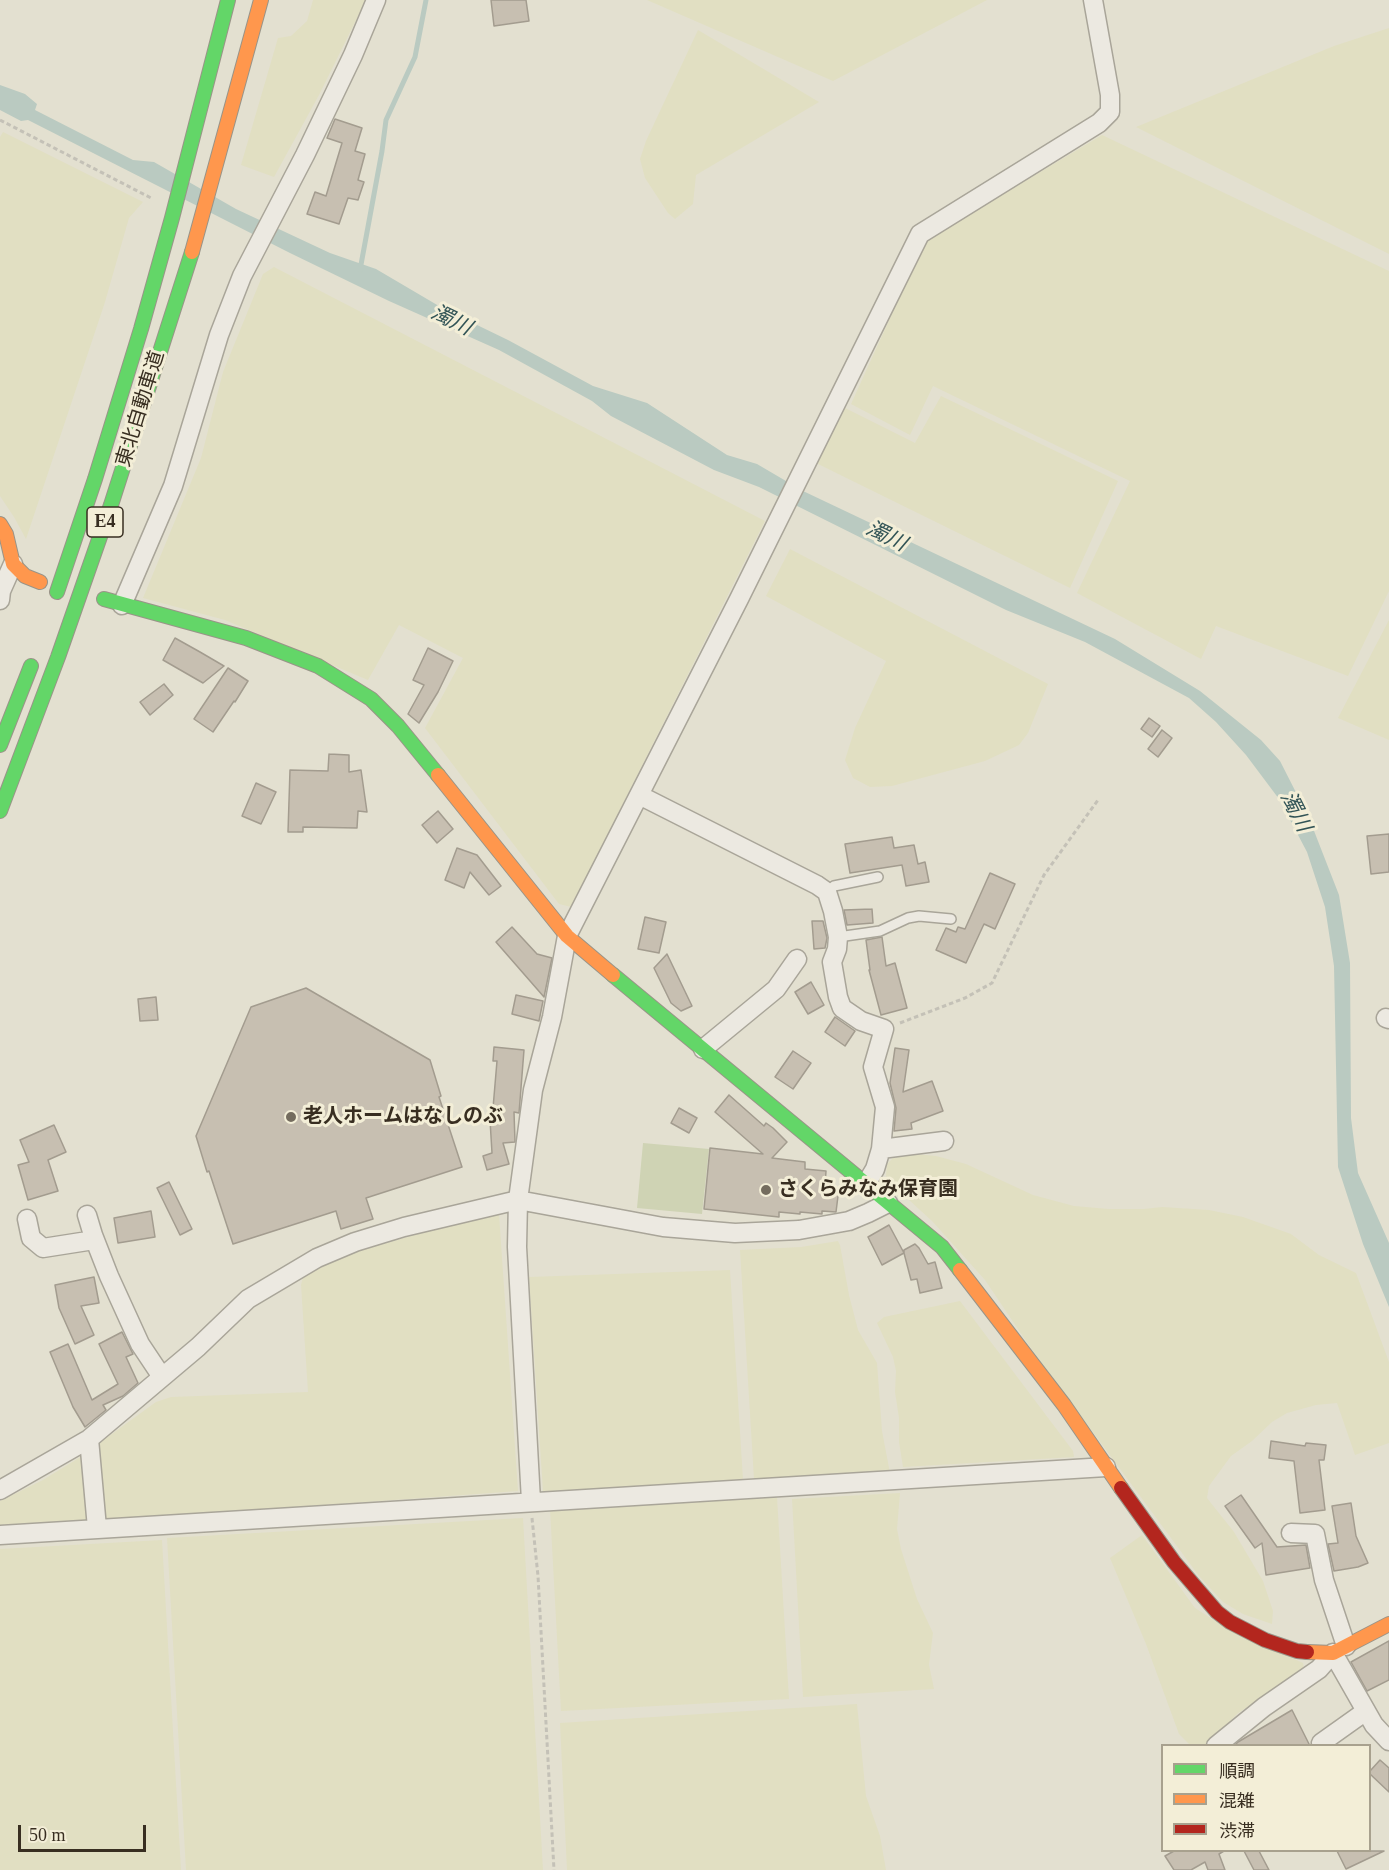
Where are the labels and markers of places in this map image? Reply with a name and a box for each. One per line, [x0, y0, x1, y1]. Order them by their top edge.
place label: 老人ホームはなしのぶ [303, 1105, 503, 1129]
marker: 老人ホームはなしのぶ [284, 1110, 298, 1124]
place label: さくらみなみ保育園 [778, 1178, 958, 1202]
marker: さくらみなみ保育園 [759, 1183, 773, 1197]

